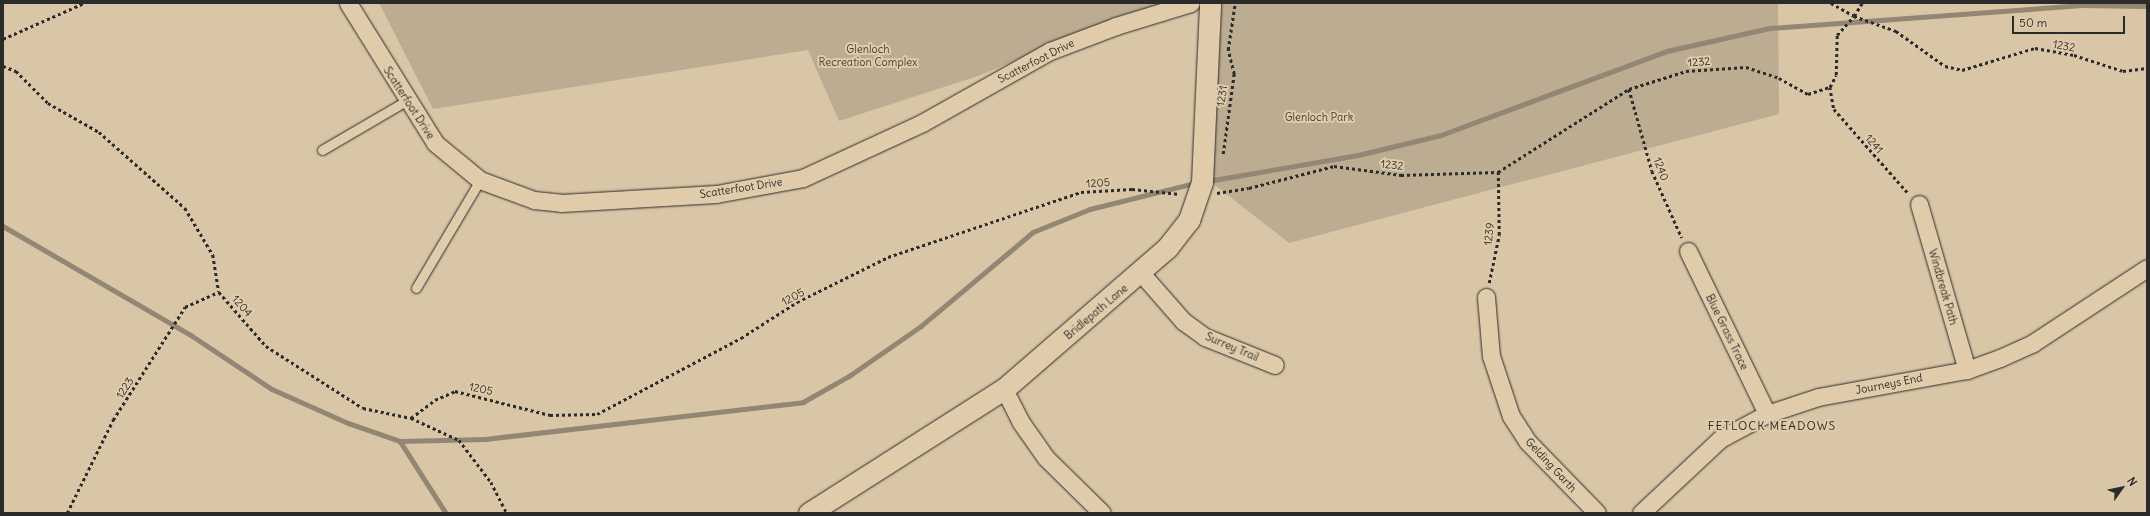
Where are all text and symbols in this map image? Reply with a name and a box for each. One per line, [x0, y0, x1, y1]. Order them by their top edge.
scale bar [2014, 8, 2127, 34]
text: 50 m [2019, 15, 2047, 30]
street label: Scatterfoot Drive [996, 36, 1076, 86]
street label: 1232 [2052, 37, 2076, 55]
park label: Glenloch Recreation Complex [818, 43, 918, 69]
street label: 1232 [1687, 54, 1711, 70]
street label: Scatterfoot Drive [381, 64, 437, 142]
street label: 1231 [1214, 85, 1230, 107]
park label: Glenloch Park [1285, 110, 1353, 124]
street label: 1241 [1862, 132, 1886, 156]
street label: 1240 [1651, 156, 1671, 182]
street label: 1232 [1380, 157, 1404, 173]
street label: Scatterfoot Drive [699, 175, 783, 201]
street label: 1205 [1086, 176, 1110, 190]
street label: 1239 [1481, 222, 1497, 246]
street label: Windbreak Path [1926, 247, 1960, 327]
street label: Bridlepath Lane [1062, 282, 1130, 342]
street label: 1205 [779, 285, 807, 309]
street label: Blue Grass Trace [1703, 292, 1751, 372]
street label: 1204 [229, 293, 255, 319]
street label: Surrey Trail [1203, 330, 1261, 364]
street label: Journeys End [1854, 371, 1924, 397]
street label: 1223 [113, 375, 137, 401]
street label: 1205 [468, 380, 494, 398]
district label: FETLOCK MEADOWS [1708, 419, 1836, 433]
street label: Gelding Garth [1523, 435, 1579, 495]
north arrow [2102, 468, 2142, 508]
text: N [2124, 474, 2140, 488]

